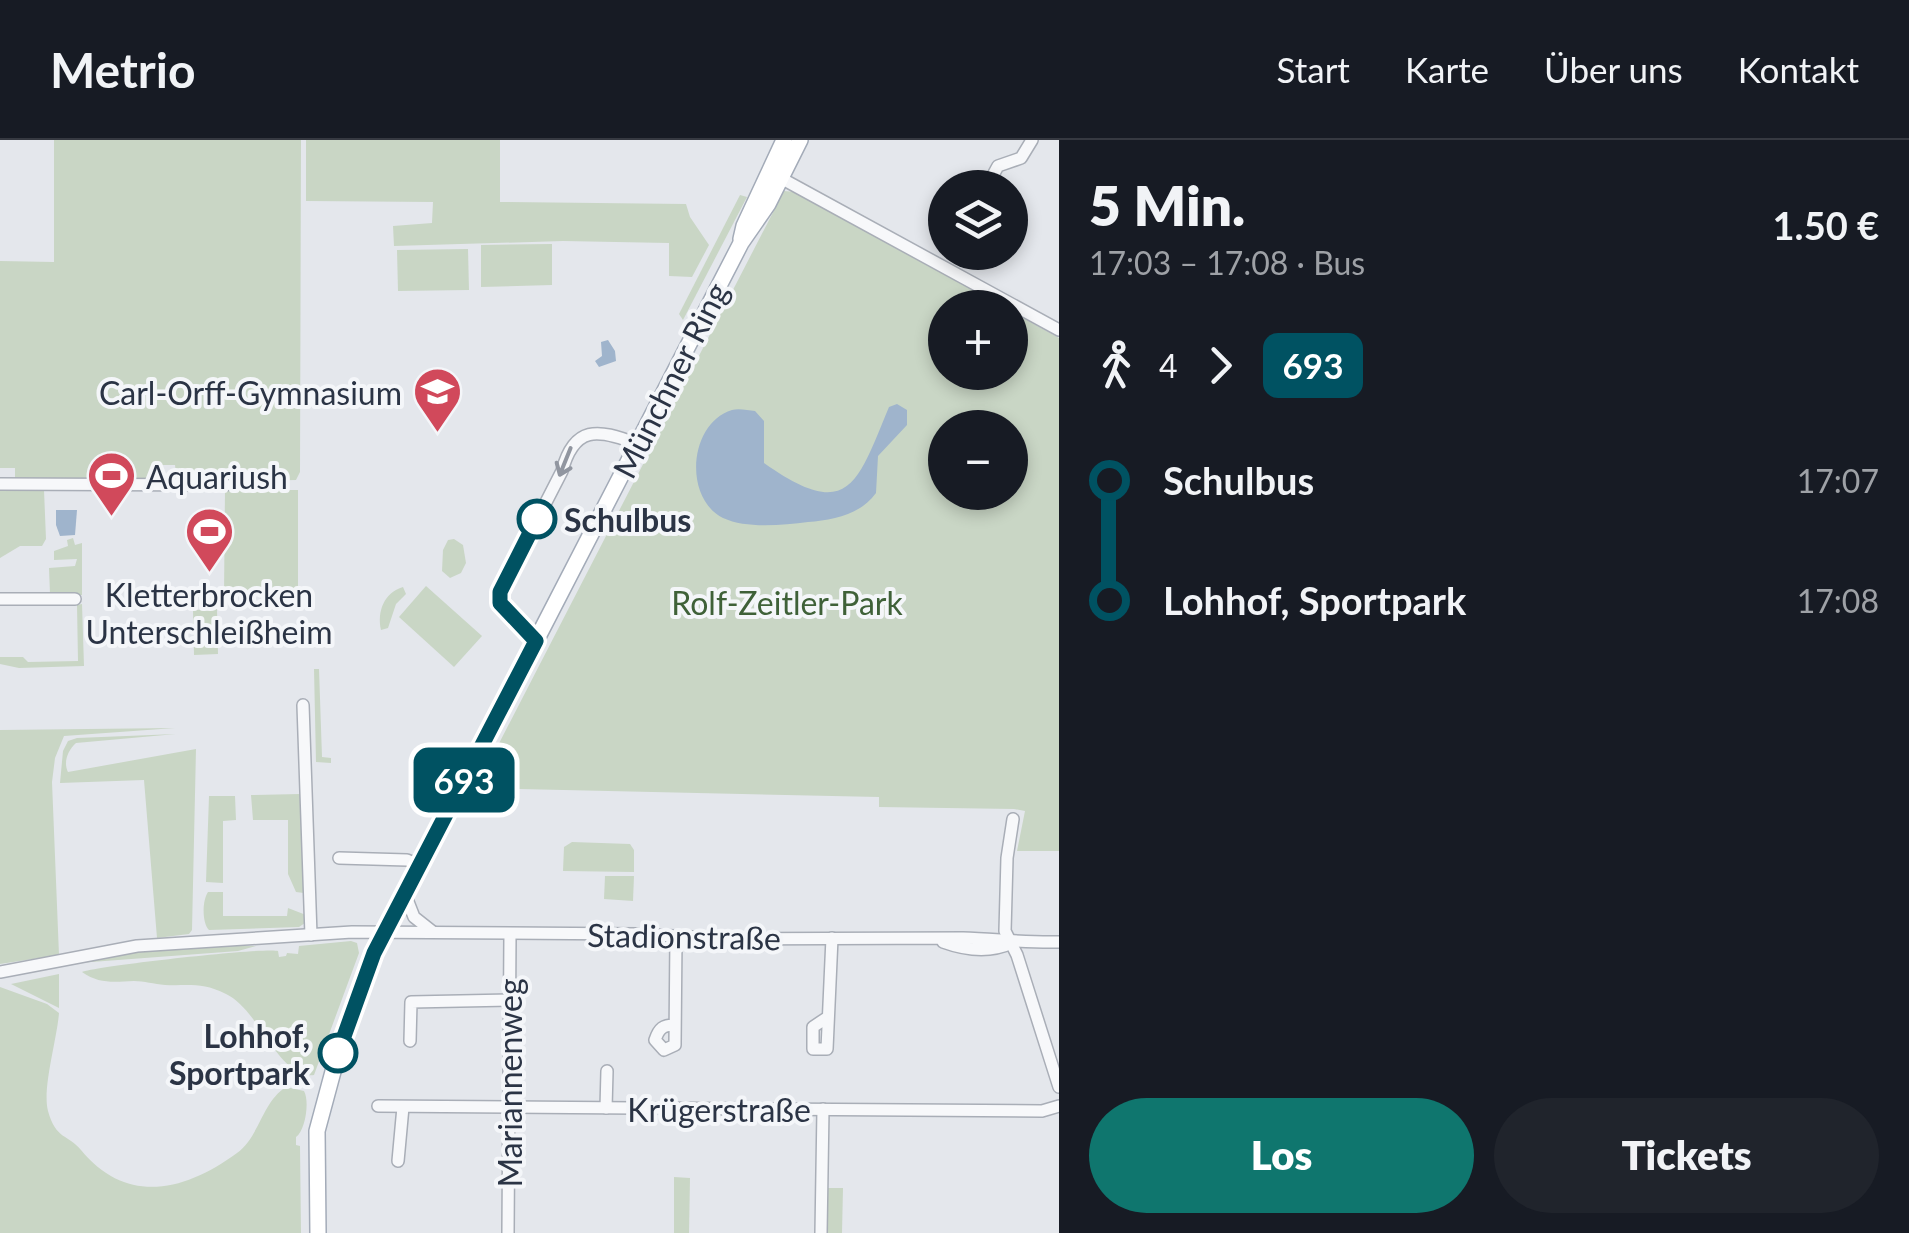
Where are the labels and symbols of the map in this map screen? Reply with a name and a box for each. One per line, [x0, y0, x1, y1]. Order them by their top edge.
street label: Münchner Ring [604, 276, 736, 484]
school or university icon: Carl-Orff-Gymnasium [411, 366, 463, 434]
place label: Carl-Orff-Gymnasium [99, 373, 402, 412]
one-way arrow [554, 446, 572, 477]
sports icon: Aquariush [85, 450, 137, 518]
place label: Aquariush [146, 457, 288, 496]
marker: Schulbus [518, 500, 556, 538]
place label: Schulbus [564, 500, 691, 539]
sports icon: Kletterbrocken Unterschleißheim [183, 506, 235, 574]
place label: Kletterbrocken Unterschleißheim [86, 575, 332, 651]
park label: Rolf-Zeitler-Park [671, 583, 904, 622]
line badge: 693 [406, 748, 522, 812]
street label: Stadionstraße [587, 915, 781, 957]
street label: Mariannenweg [490, 978, 529, 1188]
place label: Lohhof, Sportpark [169, 1016, 311, 1092]
marker: Lohhof, Sportpark [319, 1034, 357, 1072]
street label: Krügerstraße [627, 1090, 811, 1129]

